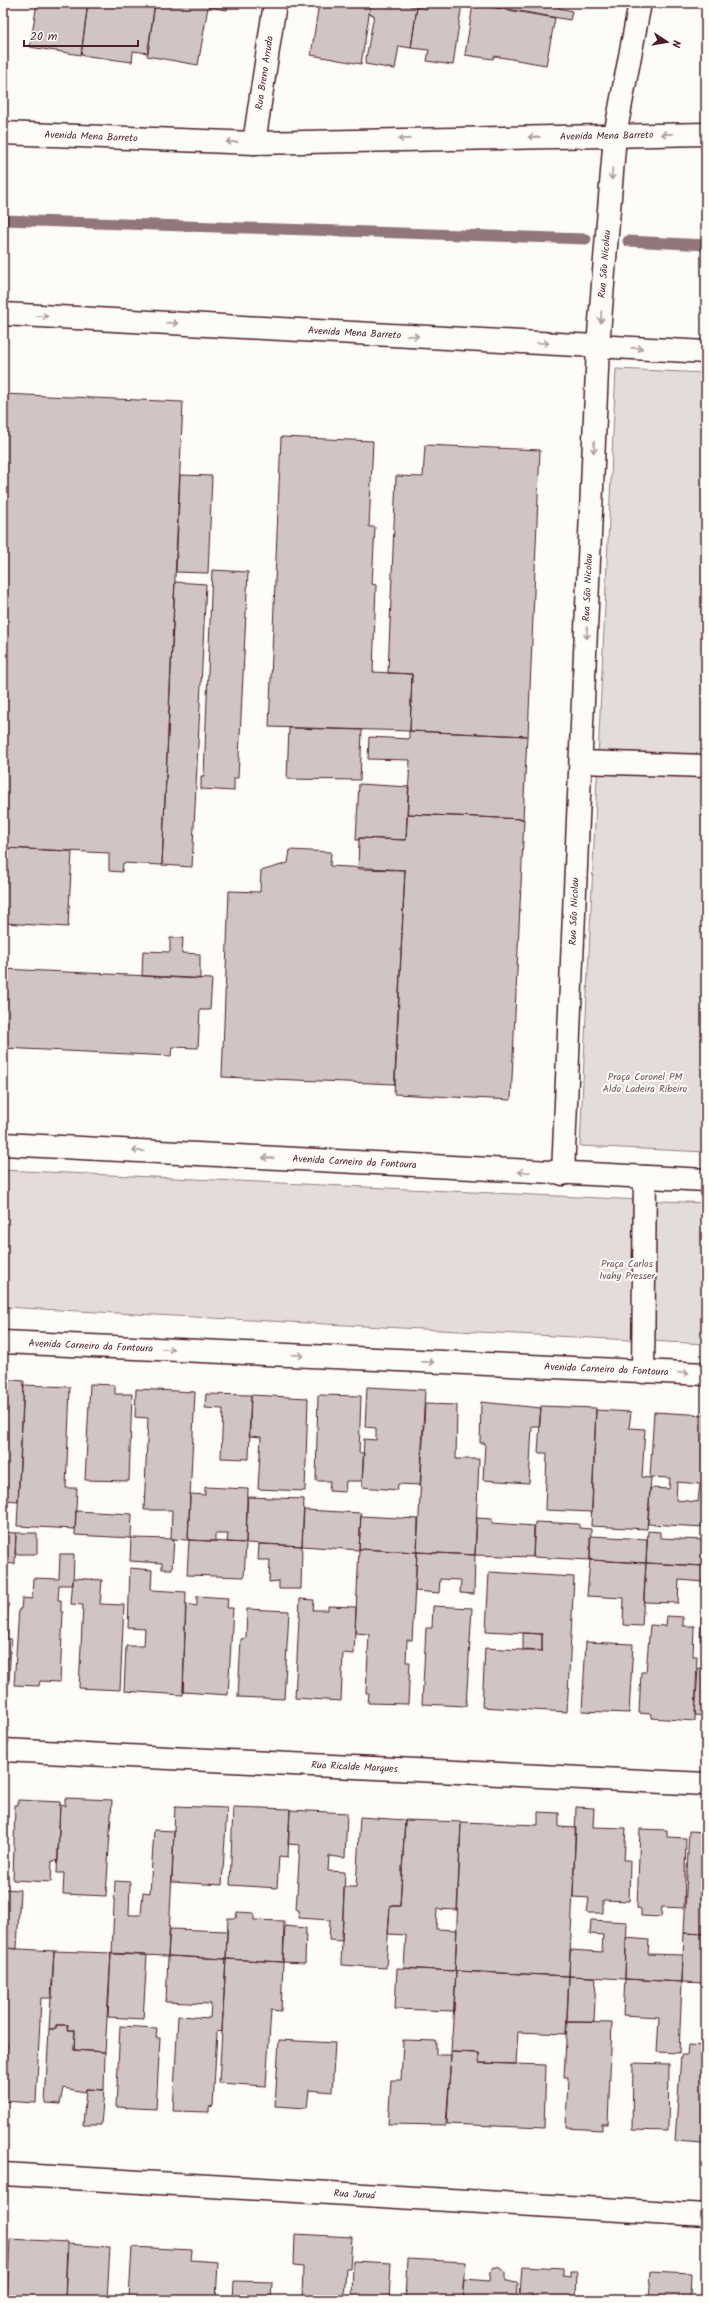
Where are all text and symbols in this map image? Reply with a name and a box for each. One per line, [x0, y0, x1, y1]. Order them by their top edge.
scale bar [24, 22, 138, 48]
north arrow [647, 22, 687, 62]
text: 20 m [30, 27, 58, 46]
street label: Rua Breno Arruda [251, 34, 278, 111]
text: N [666, 39, 685, 49]
street label: Avenida Mena Barreto [44, 127, 138, 146]
street label: Avenida Mena Barreto [560, 127, 654, 145]
one-way arrow [661, 130, 674, 138]
one-way arrow [528, 133, 541, 141]
one-way arrow [398, 136, 411, 143]
one-way arrow [226, 138, 239, 146]
one-way arrow [608, 167, 615, 180]
street label: Rua São Nicolau [594, 229, 615, 299]
one-way arrow [597, 310, 604, 323]
one-way arrow [35, 313, 48, 320]
one-way arrow [165, 320, 178, 327]
street label: Avenida Mena Barreto [307, 322, 402, 344]
one-way arrow [406, 333, 419, 340]
one-way arrow [536, 340, 549, 347]
one-way arrow [630, 345, 643, 352]
one-way arrow [591, 440, 598, 453]
street label: Rua São Nicolau [578, 553, 597, 622]
one-way arrow [583, 626, 590, 639]
street label: Rua São Nicolau [565, 877, 584, 946]
park label: Praça Coronel PM Aldo Ladeira Ribeiro [603, 1069, 688, 1097]
one-way arrow [132, 1148, 145, 1155]
street label: Avenida Carneiro da Fontoura [292, 1151, 417, 1173]
one-way arrow [262, 1155, 275, 1162]
one-way arrow [518, 1168, 531, 1175]
park label: Praça Carlos Ivahy Presser [599, 1256, 656, 1284]
street label: Avenida Carneiro da Fontoura [28, 1335, 154, 1357]
one-way arrow [161, 1346, 174, 1353]
one-way arrow [291, 1352, 304, 1359]
one-way arrow [421, 1358, 434, 1365]
street label: Avenida Carneiro da Fontoura [544, 1359, 669, 1380]
one-way arrow [676, 1370, 689, 1377]
street label: Rua Ricalde Marques [311, 1757, 399, 1777]
street label: Rua Juruá [333, 2185, 377, 2204]

